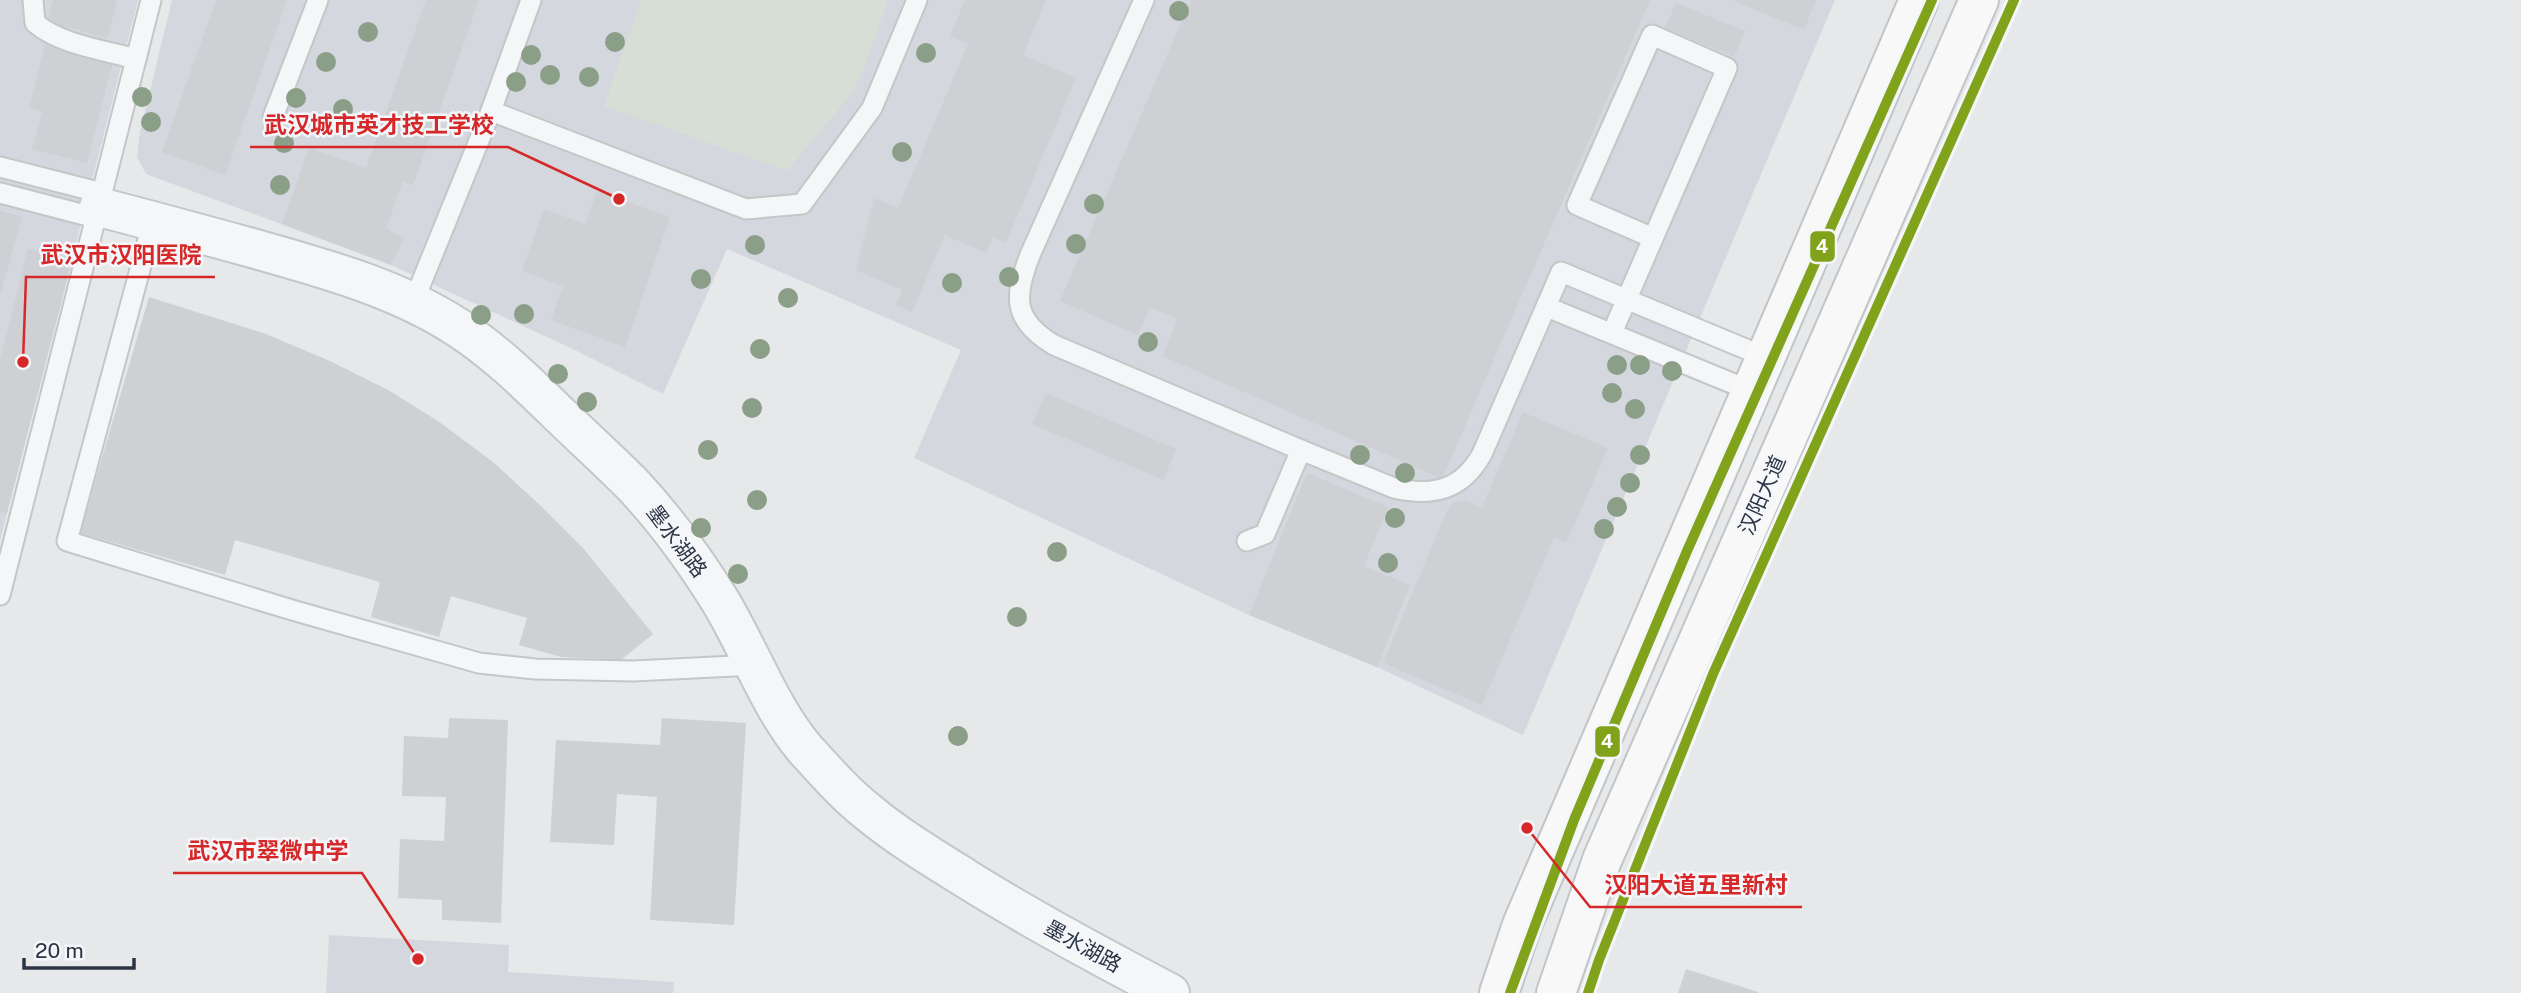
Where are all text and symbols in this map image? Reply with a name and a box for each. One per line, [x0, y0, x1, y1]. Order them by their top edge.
callout: 武汉城市英才技工学校 [250, 103, 508, 147]
text: 武汉城市英才技工学校 [264, 111, 494, 138]
line badge: 4 [1809, 230, 1836, 263]
callout: 武汉市汉阳医院 [26, 233, 215, 277]
text: 4 [1816, 235, 1828, 257]
text: 武汉市汉阳医院 [41, 241, 202, 268]
street label: 汉阳大道 [1733, 452, 1791, 538]
street label: 墨水湖路 [642, 500, 712, 582]
line badge: 4 [1594, 725, 1621, 758]
text: 4 [1601, 730, 1613, 752]
callout: 武汉市翠微中学 [173, 829, 362, 873]
text: 武汉市翠微中学 [188, 837, 349, 864]
callout: 汉阳大道五里新村 [1590, 863, 1802, 907]
text: 汉阳大道五里新村 [1604, 871, 1788, 898]
street label: 墨水湖路 [1040, 915, 1126, 977]
scale bar [24, 926, 135, 970]
text: 20 m [35, 938, 84, 963]

